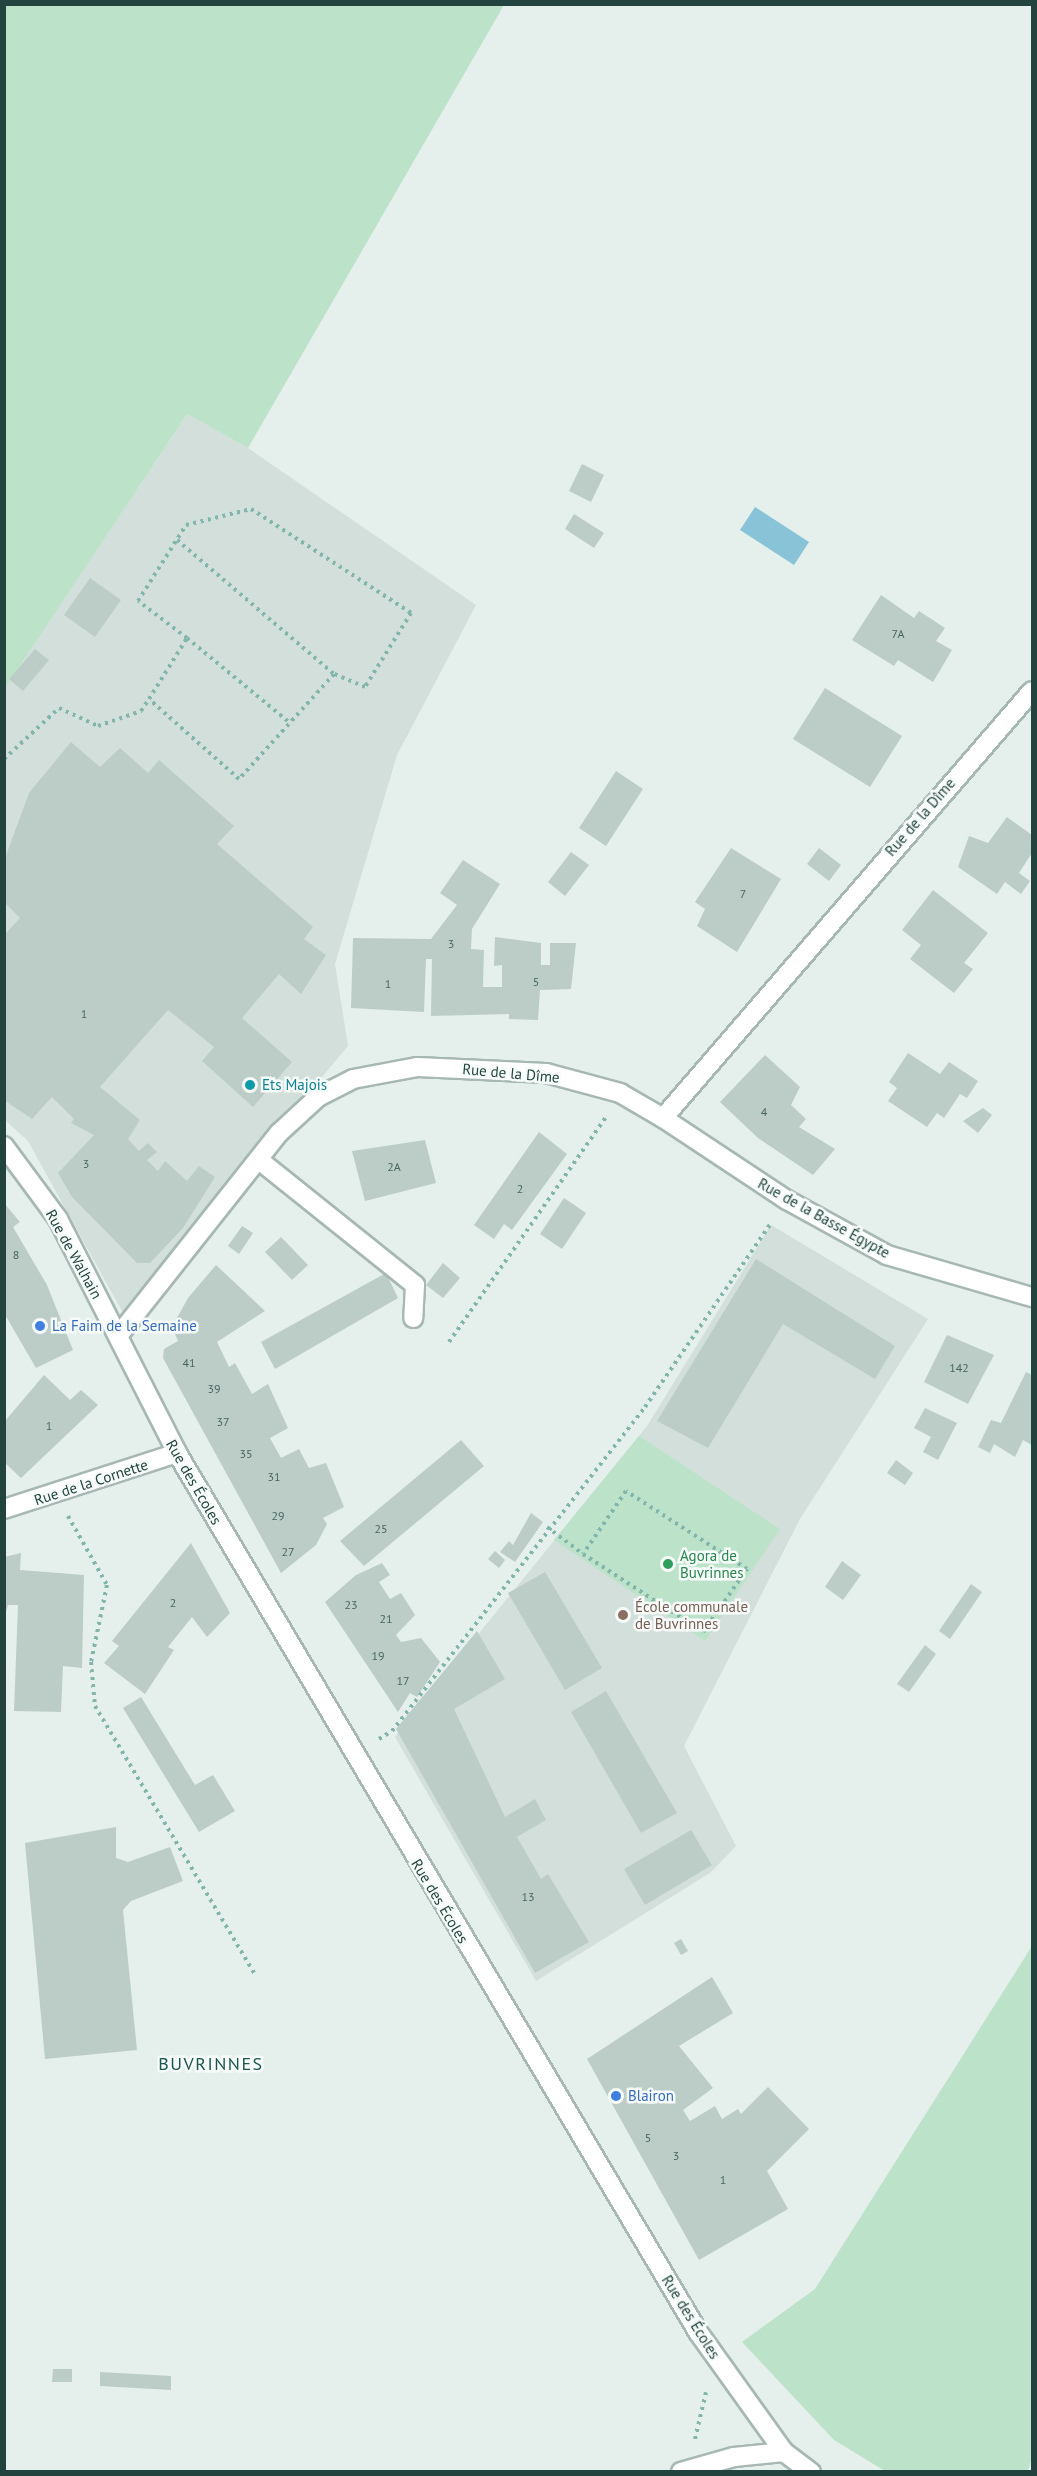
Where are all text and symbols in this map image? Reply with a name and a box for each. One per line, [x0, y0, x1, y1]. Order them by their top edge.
house number: 7A [892, 627, 904, 641]
street label: Rue de la Dîme [881, 774, 959, 860]
house number: 7 [740, 887, 746, 901]
house number: 3 [448, 937, 454, 951]
house number: 5 [533, 975, 539, 989]
house number: 1 [385, 977, 391, 991]
house number: 1 [81, 1007, 87, 1021]
street label: Rue de la Dîme [462, 1060, 560, 1086]
place label: Ets Majois [262, 1076, 327, 1094]
marker: Ets Majois [243, 1078, 257, 1092]
house number: 4 [761, 1105, 767, 1119]
house number: 3 [83, 1157, 89, 1171]
house number: 2A [387, 1160, 401, 1174]
street label: Rue de la Basse Égypte [755, 1174, 893, 1262]
house number: 2 [517, 1182, 523, 1196]
street label: Rue de Walhain [42, 1206, 106, 1302]
house number: 8 [13, 1248, 19, 1262]
place label: La Faim de la Semaine [52, 1317, 197, 1335]
marker: La Faim de la Semaine [33, 1319, 47, 1333]
house number: 41 [182, 1356, 196, 1370]
house number: 142 [949, 1361, 969, 1375]
house number: 39 [207, 1382, 221, 1396]
house number: 37 [216, 1415, 230, 1429]
house number: 1 [46, 1419, 52, 1433]
street label: Rue des Écoles [162, 1436, 226, 1528]
house number: 35 [239, 1447, 253, 1461]
street label: Rue de la Cornette [32, 1455, 150, 1509]
house number: 31 [267, 1470, 281, 1484]
house number: 29 [271, 1509, 285, 1523]
house number: 25 [374, 1522, 388, 1536]
house number: 27 [281, 1545, 295, 1559]
place label: Agora de Buvrinnes [680, 1546, 744, 1581]
marker: Agora de Buvrinnes [661, 1557, 675, 1571]
house number: 2 [170, 1596, 176, 1610]
place label: École communale de Buvrinnes [635, 1597, 748, 1632]
house number: 23 [344, 1598, 358, 1612]
marker: École communale de Buvrinnes [616, 1608, 630, 1622]
house number: 21 [379, 1612, 393, 1626]
house number: 19 [371, 1649, 385, 1663]
house number: 17 [396, 1674, 410, 1688]
street label: Rue des Écoles [408, 1856, 472, 1946]
house number: 13 [521, 1890, 535, 1904]
district label: BUVRINNES [158, 2053, 264, 2075]
place label: Blairon [628, 2087, 674, 2105]
marker: Blairon [609, 2089, 623, 2103]
house number: 5 [645, 2131, 651, 2145]
house number: 3 [673, 2149, 679, 2163]
house number: 1 [720, 2173, 726, 2187]
street label: Rue des Écoles [658, 2272, 724, 2362]

